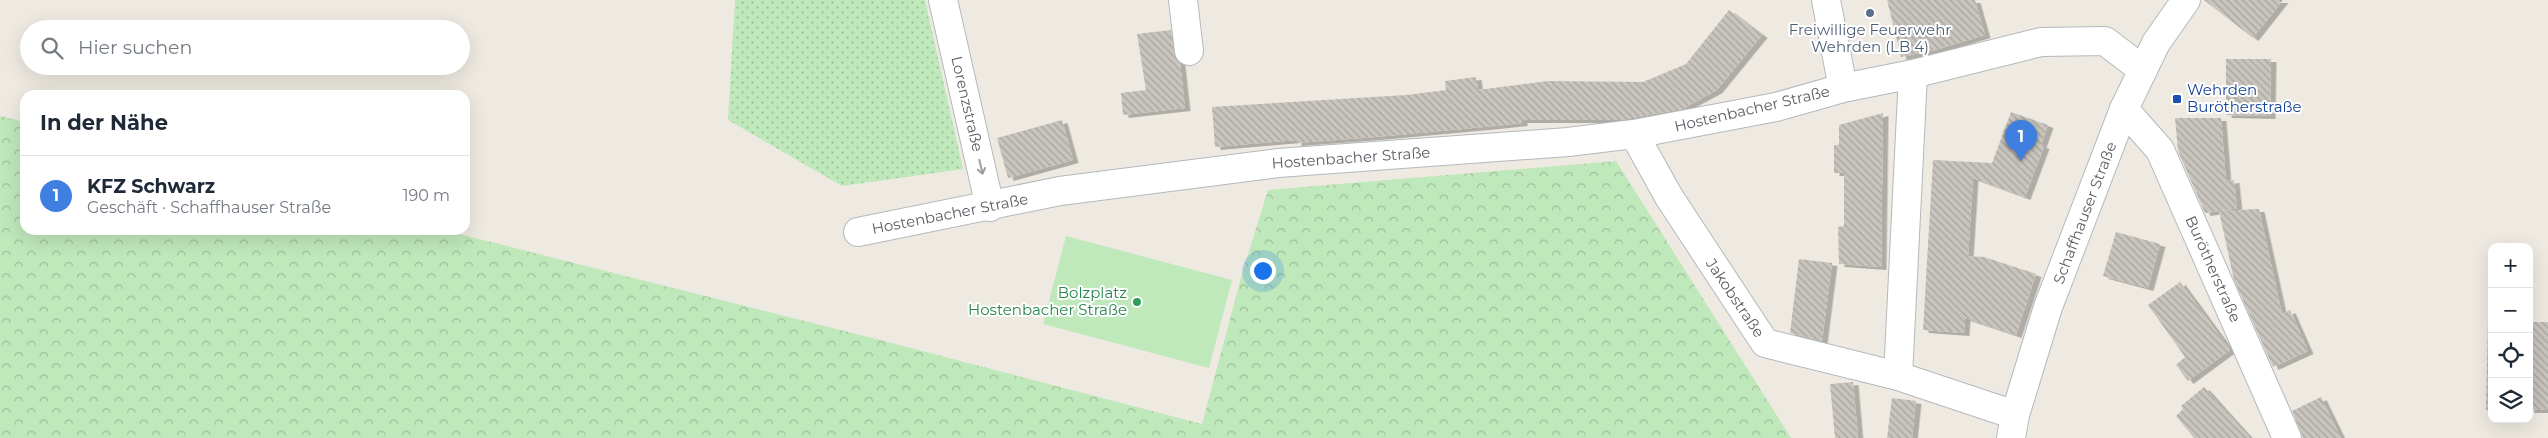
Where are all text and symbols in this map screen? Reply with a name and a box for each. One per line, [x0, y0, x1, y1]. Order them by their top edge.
marker: Freiwillige Feuerwehr Wehrden (LB 4) [1864, 7, 1876, 19]
search box [20, 20, 470, 75]
place label: Freiwillige Feuerwehr Wehrden (LB 4) [1789, 20, 1951, 56]
icon: search [38, 34, 66, 62]
text: Hier suchen [78, 36, 192, 59]
street label: Lorenzstraße [947, 54, 988, 154]
place label: Wehrden Burötherstraße [2187, 80, 2302, 116]
street label: Hostenbacher Straße [1672, 81, 1832, 136]
marker: Wehrden Burötherstraße [2171, 93, 2183, 105]
text: In der Nähe [40, 110, 168, 135]
pin: 1 [2005, 120, 2037, 161]
street label: Schaffhauser Straße [2049, 139, 2120, 287]
street label: Hostenbacher Straße [1271, 142, 1431, 173]
one-way arrow [977, 159, 986, 175]
text: KFZ Schwarz [87, 175, 215, 198]
text: 1 [53, 186, 59, 205]
text: 190 m [403, 186, 450, 205]
street label: Hostenbacher Straße [870, 189, 1030, 238]
text: Geschäft · Schaffhauser Straße [87, 198, 331, 217]
street label: Burötherstraße [2181, 213, 2245, 325]
map controls [2488, 243, 2533, 423]
button: + [2488, 243, 2533, 288]
street label: Jakobstraße [1701, 254, 1769, 341]
your location [1250, 258, 1276, 284]
place label: Bolzplatz Hostenbacher Straße [968, 283, 1127, 319]
button: − [2488, 288, 2533, 333]
marker: Bolzplatz Hostenbacher Straße [1131, 296, 1143, 308]
button: locate [2488, 333, 2533, 378]
button: layers [2488, 378, 2533, 423]

